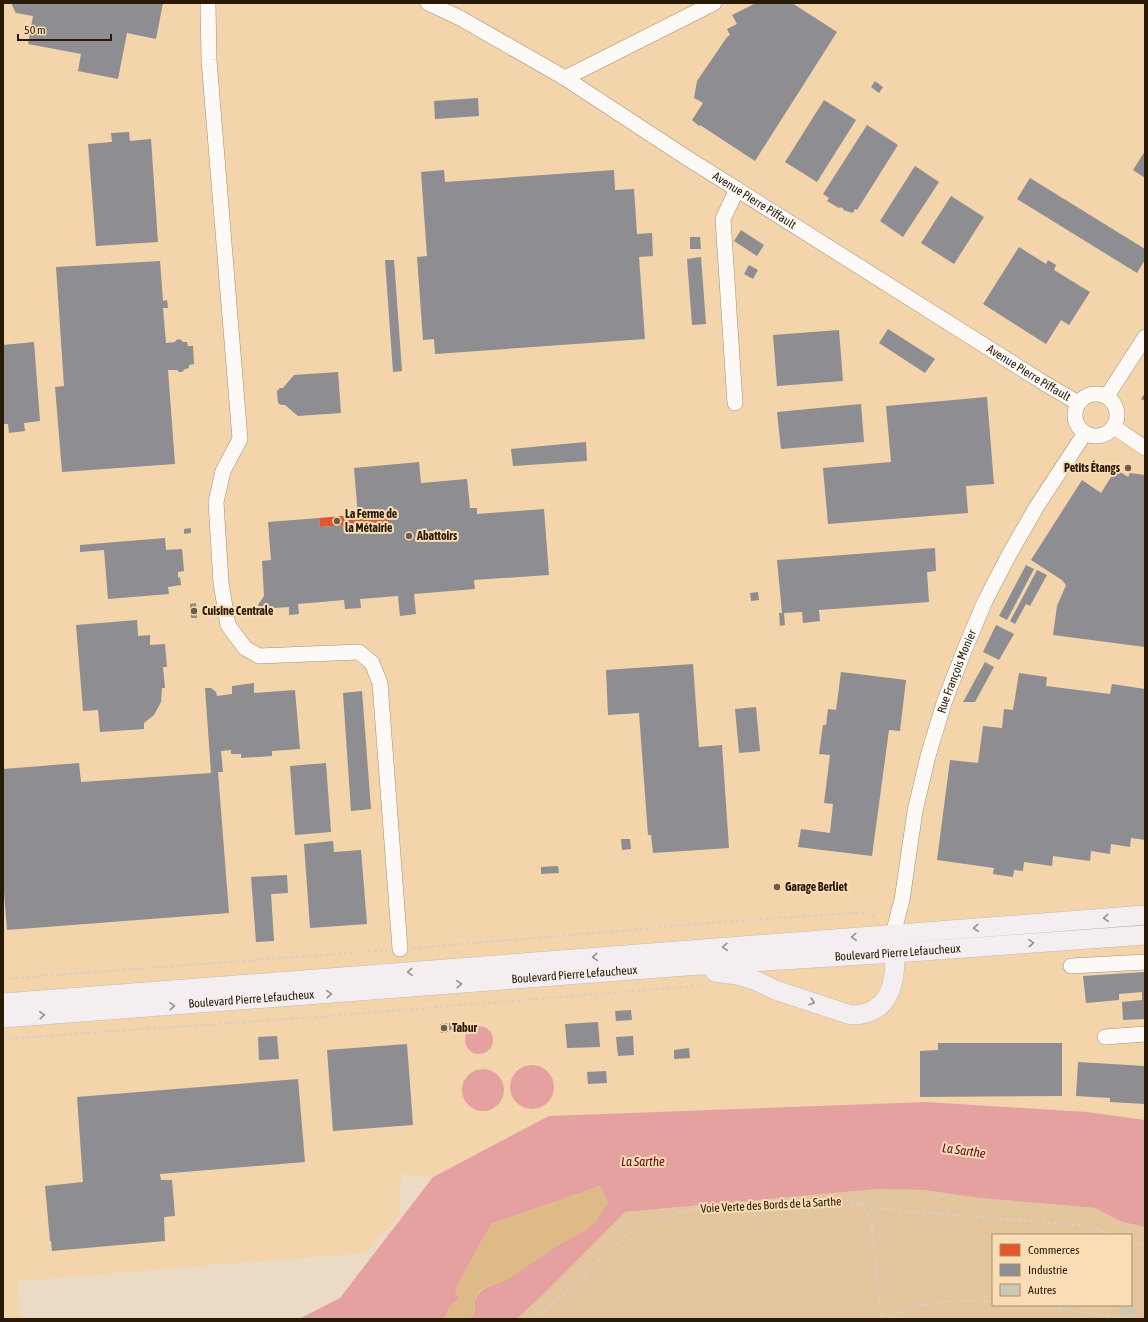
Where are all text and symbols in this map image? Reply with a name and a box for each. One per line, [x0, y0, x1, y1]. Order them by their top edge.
scale bar [18, 16, 111, 42]
text: 50 m [24, 23, 46, 37]
street label: Avenue Pierre Piffault [710, 169, 799, 232]
street label: Avenue Pierre Piffault [984, 342, 1074, 404]
place label: Petits Étangs [1064, 460, 1121, 475]
marker: Petits Étangs [1123, 463, 1133, 473]
place label: La Ferme de la Métairie [345, 507, 398, 535]
marker: La Ferme de la Métairie [332, 516, 342, 526]
place label: Abattoirs [416, 529, 458, 543]
marker: Abattoirs [404, 531, 414, 541]
place label: Cuisine Centrale [202, 604, 274, 618]
marker: Cuisine Centrale [189, 606, 199, 616]
street label: Rue François Monier [934, 627, 979, 715]
place label: Garage Berliet [785, 880, 848, 894]
marker: Garage Berliet [772, 882, 782, 892]
one-way arrow [1103, 914, 1109, 923]
one-way arrow [973, 923, 980, 932]
one-way arrow [851, 933, 857, 942]
one-way arrow [1028, 939, 1034, 948]
street label: Boulevard Pierre Lefaucheux [834, 941, 961, 964]
one-way arrow [722, 943, 728, 952]
one-way arrow [592, 953, 598, 962]
street label: Boulevard Pierre Lefaucheux [511, 963, 638, 986]
one-way arrow [407, 967, 413, 976]
one-way arrow [456, 979, 462, 988]
street label: Boulevard Pierre Lefaucheux [188, 987, 315, 1011]
one-way arrow [326, 989, 332, 998]
one-way arrow [808, 997, 815, 1006]
one-way arrow [168, 1001, 175, 1010]
one-way arrow [39, 1011, 45, 1020]
place label: Tabur [452, 1021, 477, 1035]
marker: Tabur [439, 1023, 449, 1033]
water label: La Sarthe [941, 1140, 987, 1161]
water label: La Sarthe [621, 1154, 665, 1169]
street label: Voie Verte des Bords de la Sarthe [700, 1194, 842, 1216]
legend [992, 1234, 1132, 1306]
text: Commerces [1028, 1243, 1079, 1257]
text: Industrie [1028, 1263, 1068, 1277]
text: Autres [1028, 1283, 1056, 1297]

